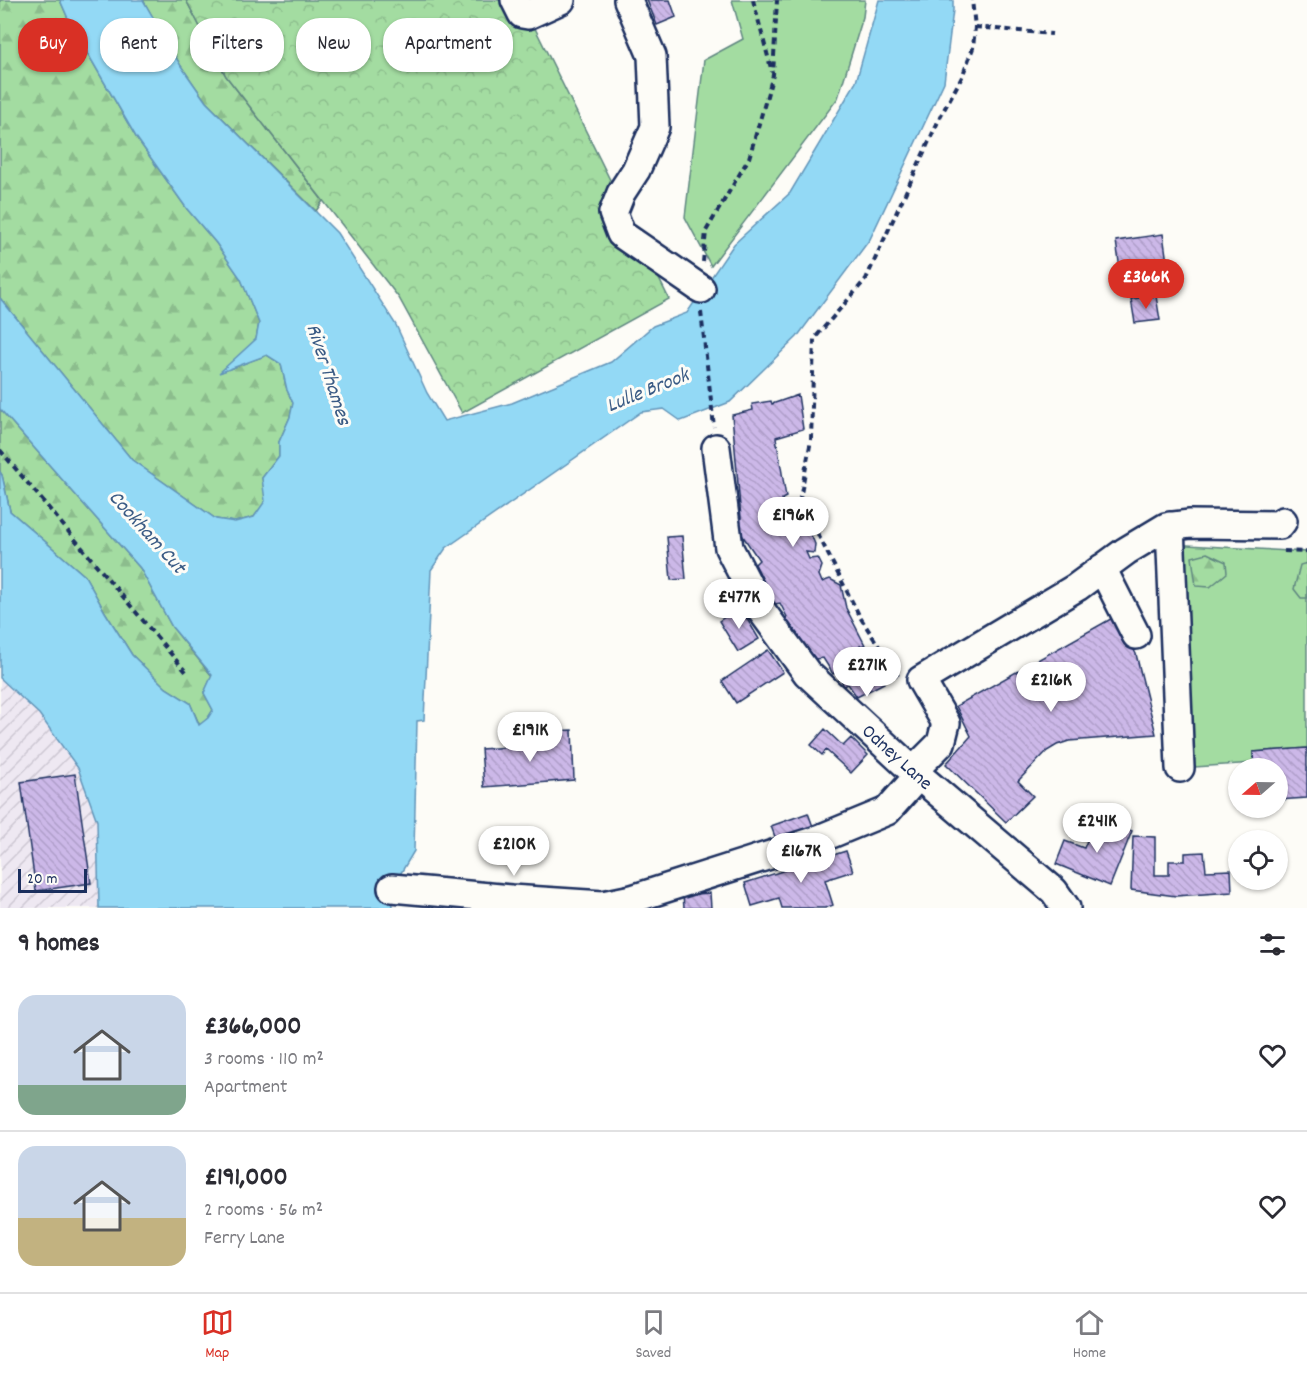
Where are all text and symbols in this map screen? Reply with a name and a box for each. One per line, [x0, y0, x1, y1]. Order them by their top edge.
chip: Buy [18, 18, 88, 72]
chip: Rent [100, 18, 178, 72]
chip: Filters [190, 18, 284, 72]
chip: New [296, 18, 371, 72]
chip: Apartment [383, 18, 513, 72]
pin: £366K [1104, 259, 1188, 310]
text: £366K [1122, 264, 1170, 292]
water label: River Thames [297, 320, 358, 431]
water label: Lulle Brook [602, 361, 696, 422]
water label: Cookham Cut [100, 484, 193, 583]
pin: £196K [751, 497, 835, 548]
text: £196K [772, 502, 814, 530]
pin: £477K [697, 579, 781, 630]
text: £477K [718, 584, 760, 612]
pin: £271K [825, 647, 909, 698]
text: £271K [847, 652, 887, 680]
pin: £216K [1009, 662, 1093, 713]
text: £216K [1030, 667, 1072, 695]
pin: £191K [488, 712, 572, 763]
text: £191K [511, 717, 549, 745]
street label: Odney Lane [854, 719, 938, 798]
north arrow [1228, 758, 1288, 818]
map controls [1228, 758, 1288, 890]
pin: £241K [1055, 803, 1139, 854]
text: £241K [1077, 808, 1117, 836]
pin: £210K [472, 826, 556, 877]
button: locate [1228, 830, 1288, 890]
text: £210K [492, 831, 536, 859]
pin: £167K [759, 833, 843, 884]
text: £167K [780, 838, 822, 866]
scale bar [18, 866, 87, 894]
text: 20 m [27, 868, 57, 891]
text: 9 homes [18, 926, 100, 963]
icon: filters [1256, 928, 1289, 961]
text: £366,000 [204, 1009, 301, 1046]
icon: home [66, 1019, 138, 1091]
icon: heart [1256, 1039, 1289, 1072]
text: 3 rooms · 110 m² [204, 1046, 324, 1074]
text: Apartment [204, 1074, 287, 1102]
text: £191,000 [204, 1160, 288, 1197]
icon: home [66, 1170, 138, 1242]
icon: heart [1256, 1190, 1289, 1223]
text: 2 rooms · 56 m² [204, 1197, 323, 1225]
text: Ferry Lane [204, 1225, 285, 1253]
tab: Map [201, 1306, 234, 1365]
tab: Saved [635, 1306, 671, 1365]
tab: Home [1073, 1306, 1106, 1365]

